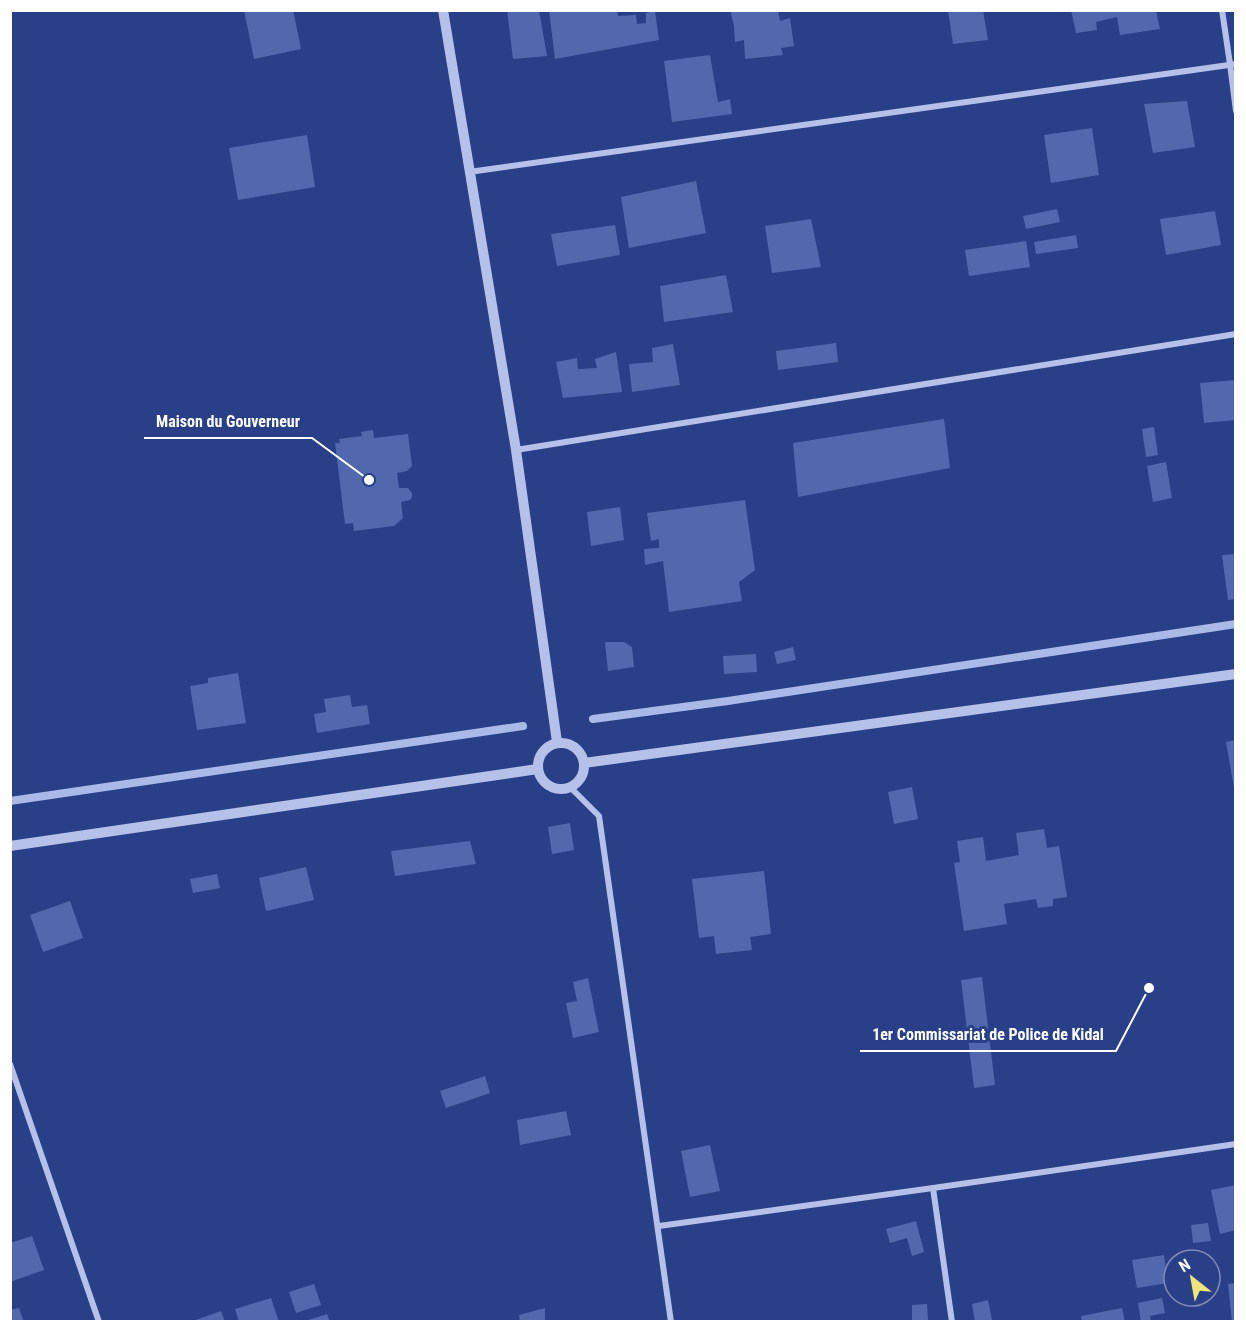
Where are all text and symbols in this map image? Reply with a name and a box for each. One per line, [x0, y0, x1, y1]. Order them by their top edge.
callout: Maison du Gouverneur [144, 404, 312, 438]
text: Maison du Gouverneur [156, 412, 300, 431]
callout: 1er Commissariat de Police de Kidal [860, 1017, 1116, 1051]
text: 1er Commissariat de Police de Kidal [872, 1025, 1104, 1044]
north arrow [1162, 1248, 1222, 1308]
text: N [1175, 1255, 1194, 1276]

